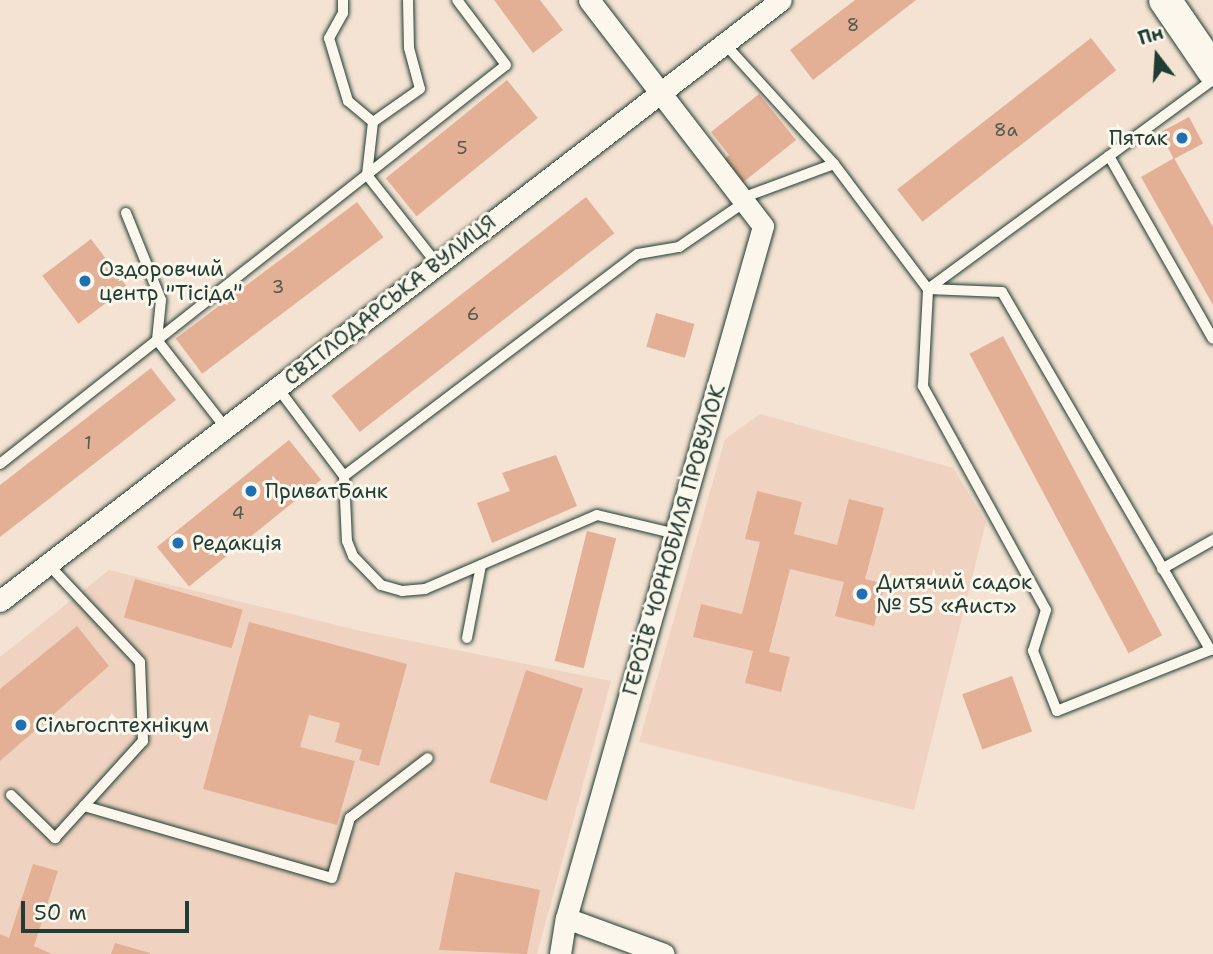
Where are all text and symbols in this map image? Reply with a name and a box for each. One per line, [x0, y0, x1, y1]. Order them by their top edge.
house number: 8 [847, 14, 859, 36]
text: Пн [1135, 20, 1166, 51]
north arrow [1122, 21, 1192, 91]
house number: 8а [994, 119, 1018, 141]
place label: Пятак [1109, 125, 1168, 151]
marker: Пятак [1174, 130, 1190, 146]
house number: 5 [456, 137, 468, 159]
street label: СВІТЛОДАРСЬКА ВУЛИЦЯ [279, 209, 501, 391]
place label: Оздоровчий центр "Тісіда" [99, 256, 243, 306]
marker: Оздоровчий центр "Тісіда" [77, 273, 93, 289]
house number: 3 [272, 276, 284, 298]
house number: 6 [467, 303, 479, 325]
street label: ГЕРОЇВ ЧОРНОБИЛЯ ПРОВУЛОК [617, 381, 731, 699]
house number: 1 [84, 432, 92, 454]
place label: ПриватБанк [265, 478, 388, 504]
marker: ПриватБанк [243, 483, 259, 499]
house number: 4 [232, 502, 244, 524]
place label: Редакція [192, 530, 282, 556]
marker: Редакція [170, 535, 186, 551]
place label: Дитячий садок № 55 «Аист» [876, 569, 1032, 619]
marker: Дитячий садок № 55 «Аист» [854, 586, 870, 602]
place label: Сільгосптехнікум [35, 712, 209, 738]
marker: Сільгосптехнікум [13, 717, 29, 733]
scale bar [24, 888, 192, 932]
text: 50 m [34, 899, 87, 927]

